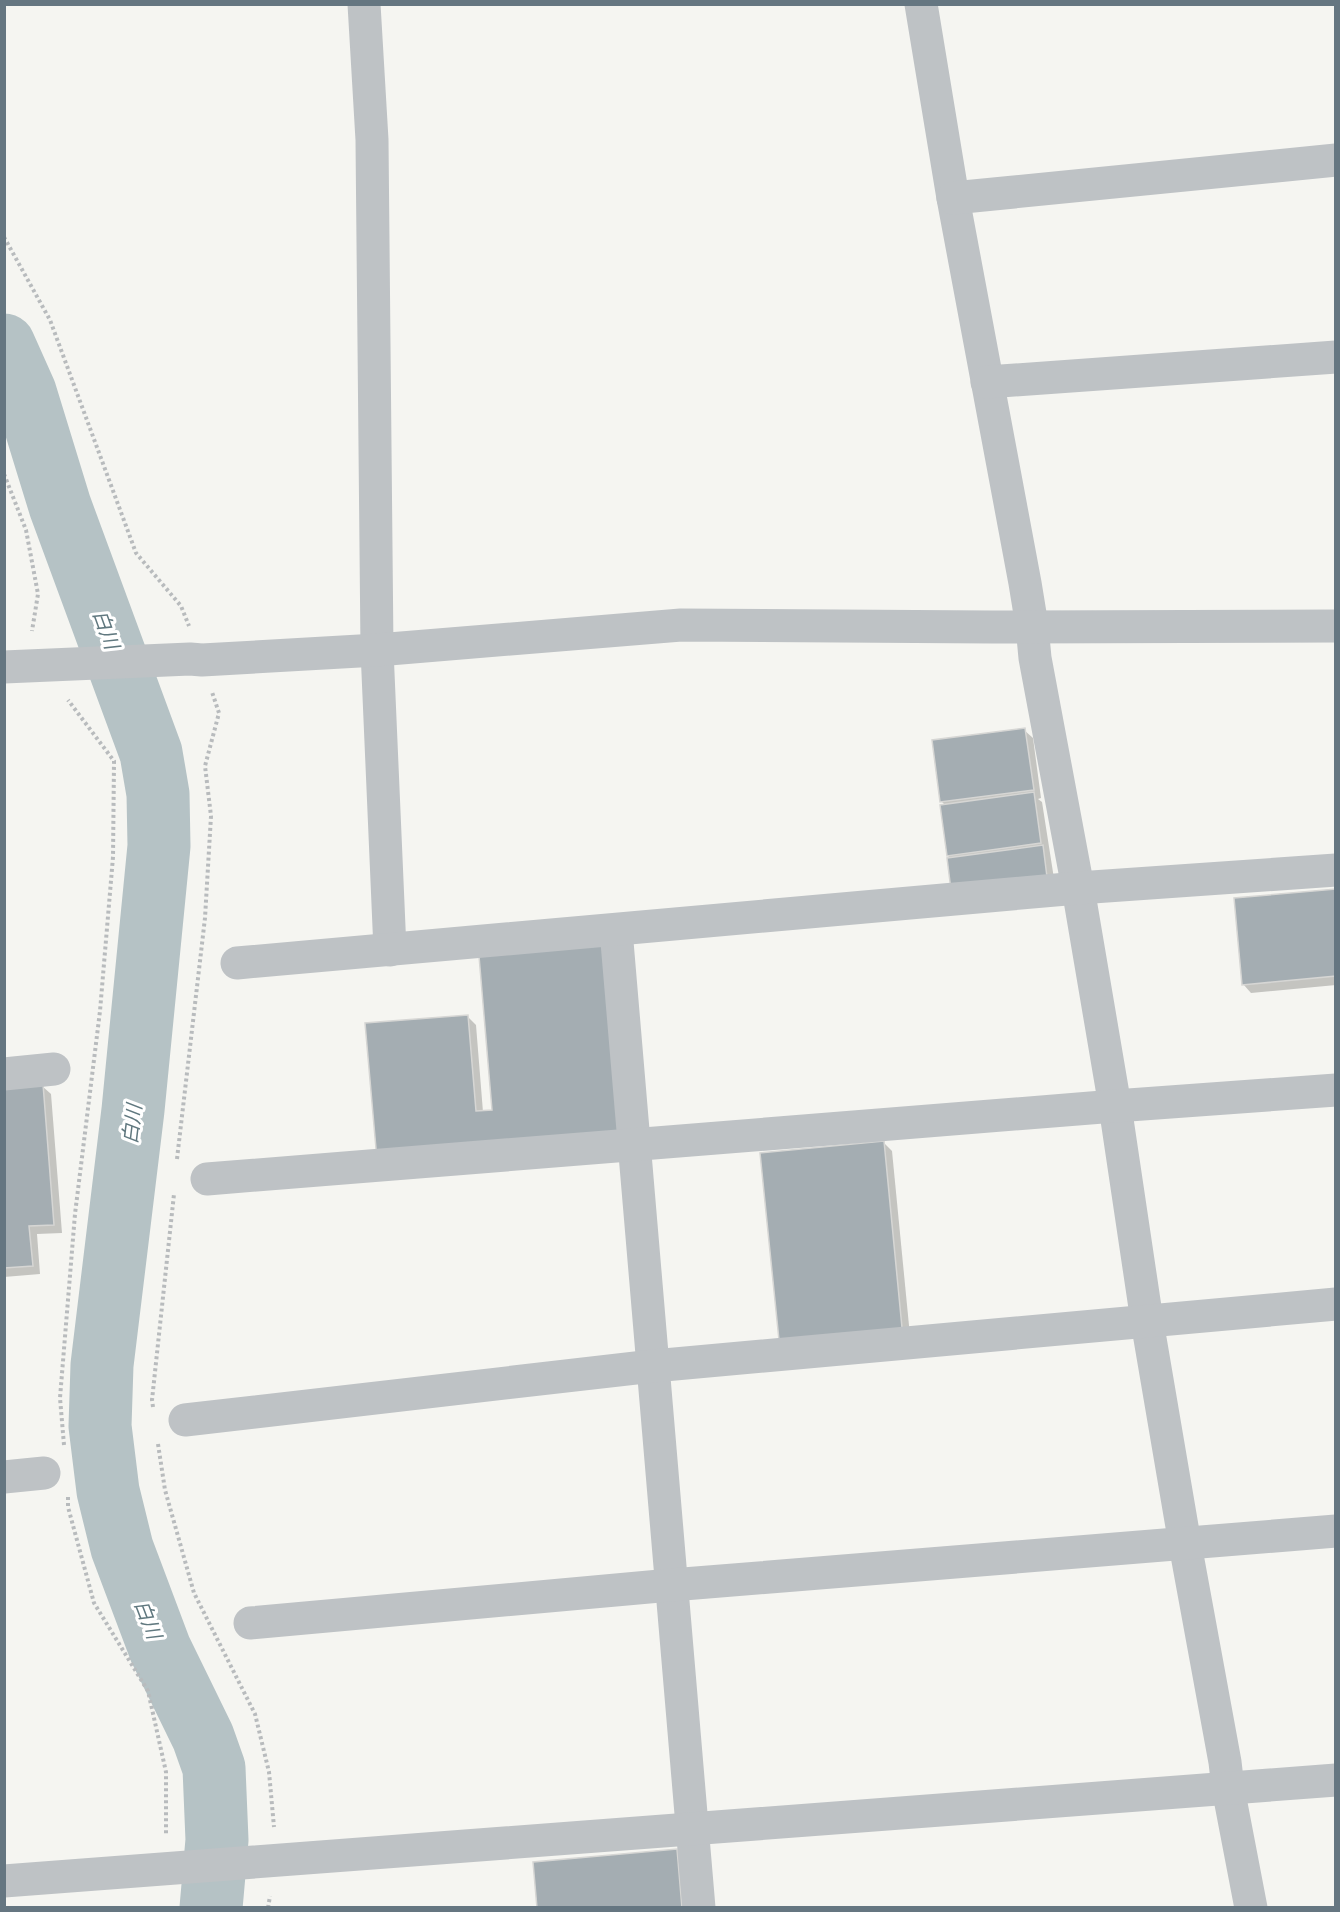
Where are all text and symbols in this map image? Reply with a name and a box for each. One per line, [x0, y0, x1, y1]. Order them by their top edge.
water label: 白川 [89, 606, 126, 654]
water label: 白川 [117, 1101, 146, 1145]
water label: 白川 [131, 1596, 168, 1644]

